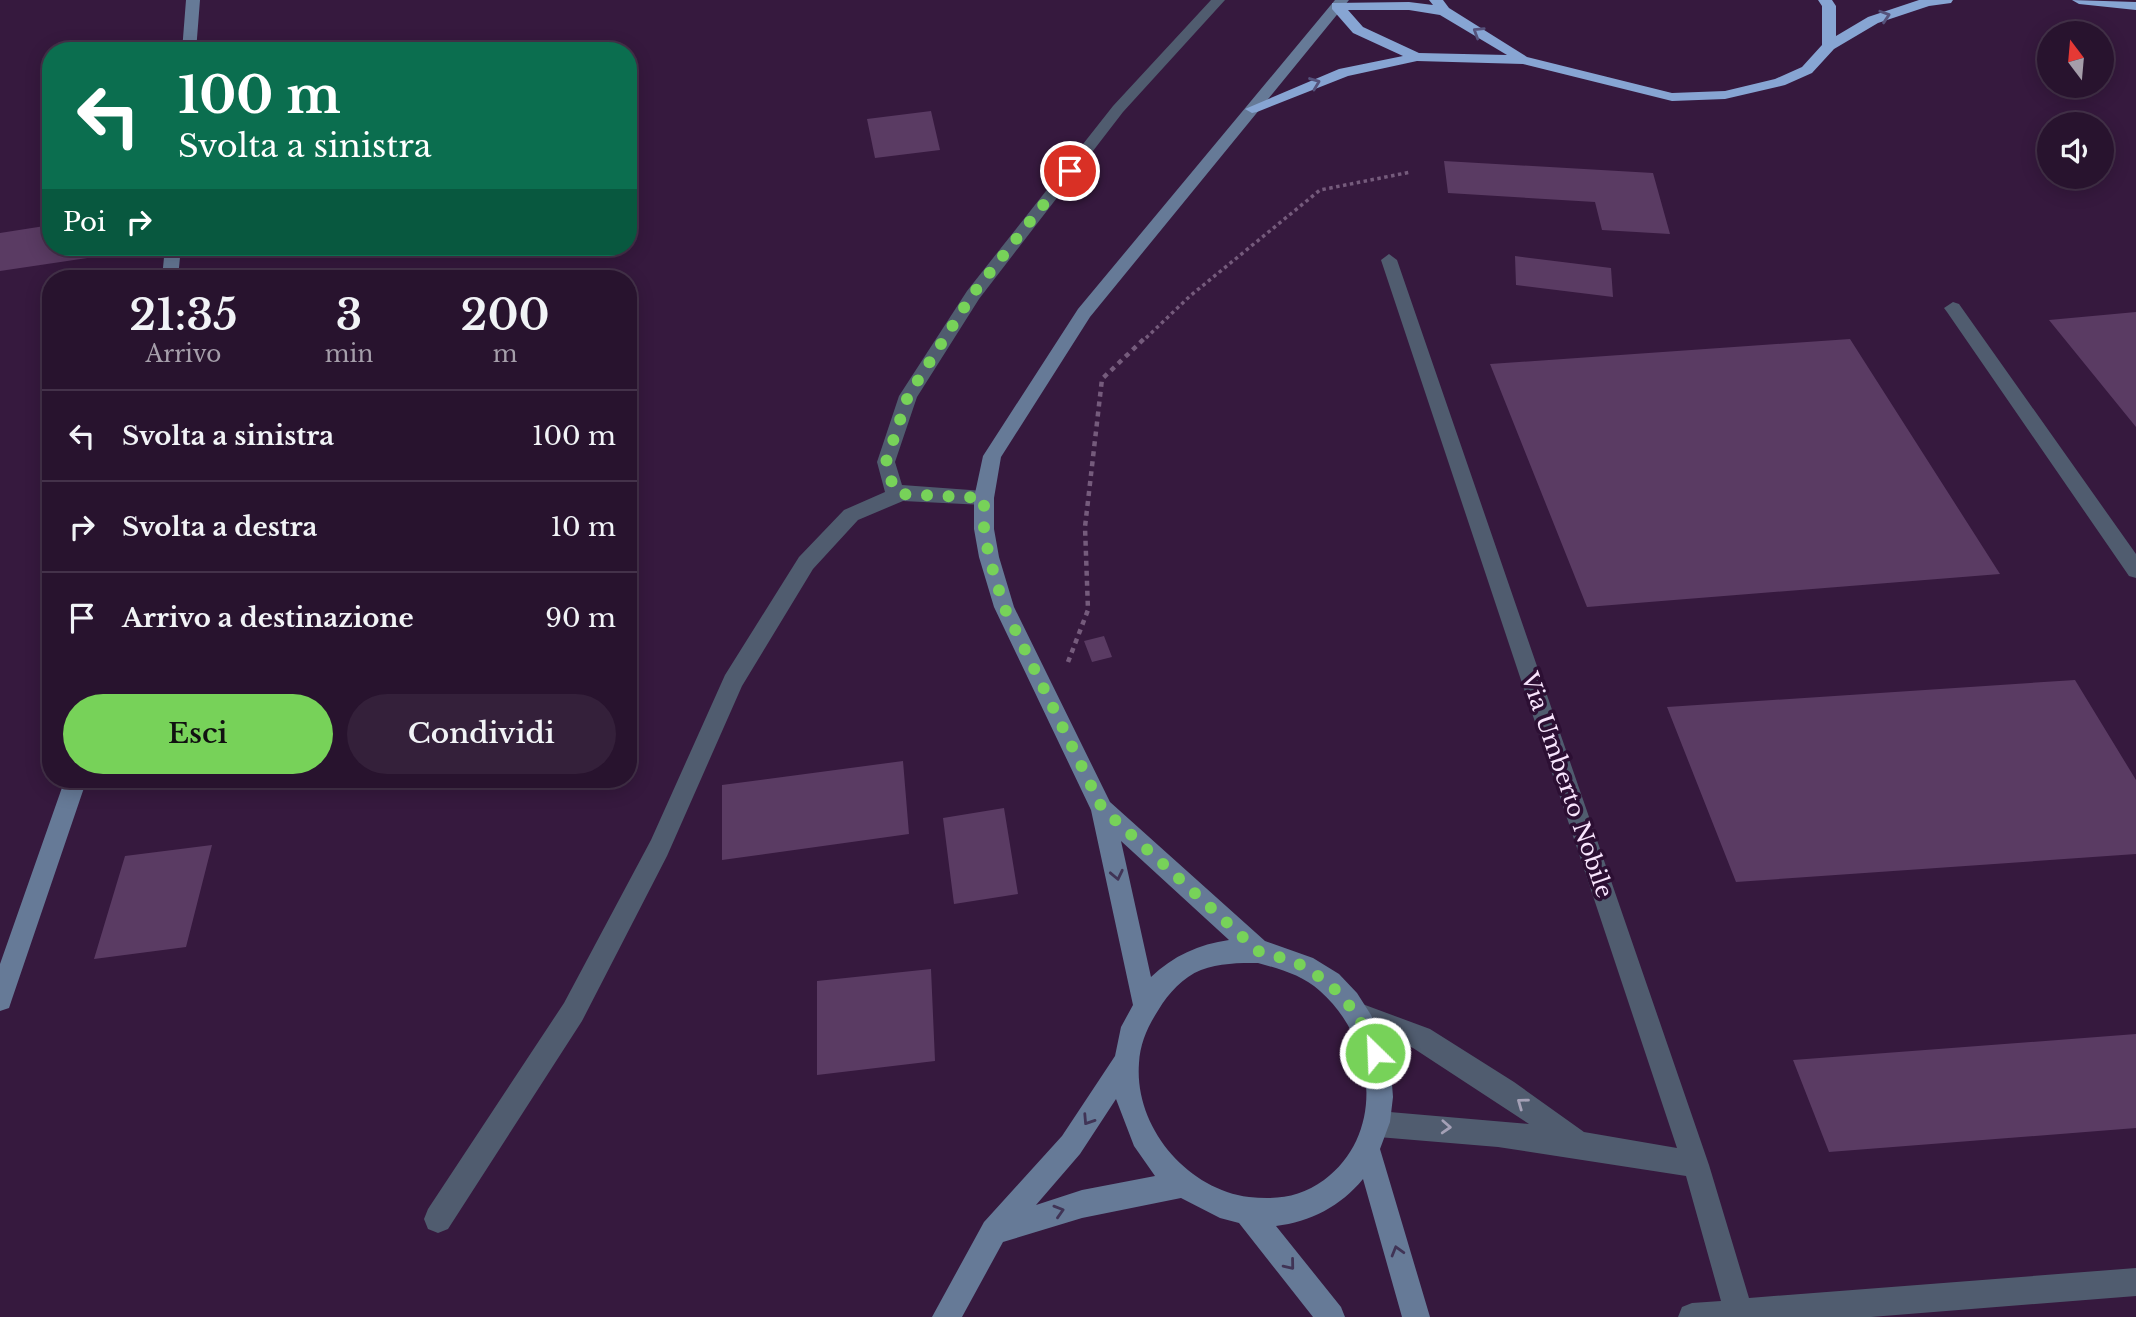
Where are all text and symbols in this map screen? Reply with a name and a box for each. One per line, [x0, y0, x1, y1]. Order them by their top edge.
one-way arrow [1878, 10, 1890, 24]
north arrow [2037, 21, 2114, 98]
map controls [2037, 21, 2114, 189]
one-way arrow [1472, 27, 1485, 40]
text: 100 m [178, 65, 341, 126]
icon: left [63, 70, 154, 161]
one-way arrow [1308, 77, 1320, 91]
button: sound [2037, 112, 2114, 189]
text: Svolta a sinistra [178, 126, 431, 166]
pin [1040, 141, 1100, 201]
icon: arrive [1051, 152, 1089, 190]
icon: right [120, 203, 158, 241]
text: Poi [63, 206, 106, 238]
text: 21:35 [129, 289, 238, 341]
text: 3 [336, 289, 362, 341]
text: 200 [461, 289, 550, 341]
text: Arrivo [145, 340, 221, 368]
text: min [325, 340, 373, 368]
text: m [493, 340, 517, 368]
icon: left [63, 417, 101, 455]
text: Svolta a sinistra [122, 420, 334, 452]
text: 100 m [532, 420, 616, 452]
icon: right [63, 508, 101, 546]
text: Svolta a destra [122, 511, 318, 543]
text: 10 m [550, 511, 616, 543]
icon: arrive [63, 599, 101, 637]
text: Arrivo a destinazione [122, 602, 414, 634]
text: 90 m [545, 602, 616, 634]
street label: Via Umberto Nobile [1515, 668, 1619, 901]
button: Esci [63, 694, 333, 774]
button: Condividi [347, 694, 616, 774]
one-way arrow [1108, 869, 1123, 881]
position arrow [1338, 1016, 1412, 1090]
one-way arrow [1517, 1099, 1529, 1111]
one-way arrow [1084, 1112, 1096, 1125]
one-way arrow [1441, 1119, 1452, 1134]
one-way arrow [1053, 1205, 1065, 1219]
one-way arrow [1390, 1246, 1405, 1258]
one-way arrow [1281, 1258, 1294, 1270]

